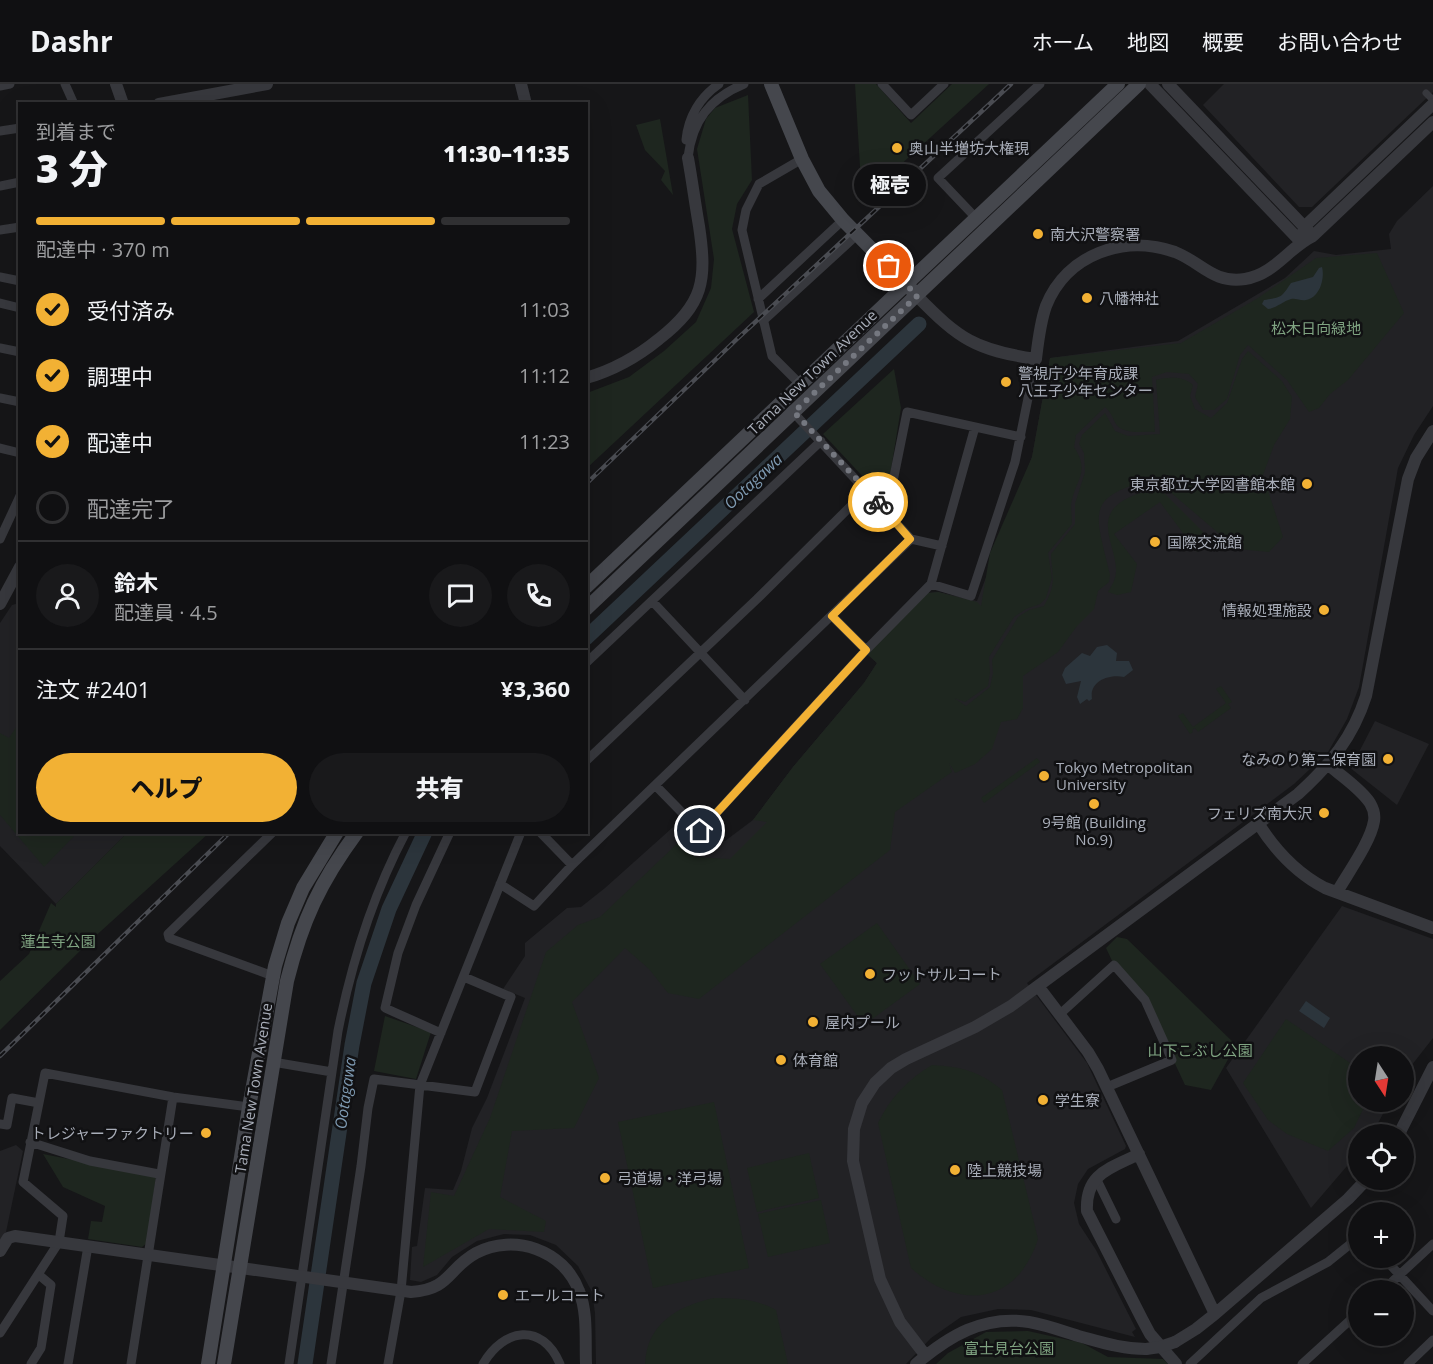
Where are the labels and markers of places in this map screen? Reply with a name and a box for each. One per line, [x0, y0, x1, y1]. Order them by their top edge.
place label: 奥山半増坊大権現 [909, 138, 1029, 158]
marker: 奥山半増坊大権現 [890, 141, 904, 155]
callout: 極壱 [853, 164, 925, 206]
place label: 南大沢警察署 [1050, 224, 1140, 244]
marker: 南大沢警察署 [1031, 227, 1045, 241]
pin [863, 240, 914, 291]
place label: 八幡神社 [1099, 288, 1159, 308]
marker: 八幡神社 [1080, 291, 1094, 305]
place label: 警視庁少年育成課 八王子少年センター [1018, 363, 1153, 400]
marker: 警視庁少年育成課 八王子少年センター [999, 375, 1013, 389]
place label: 東京都立大学図書館本館 [1130, 474, 1295, 494]
marker: 東京都立大学図書館本館 [1300, 477, 1314, 491]
place label: 国際交流館 [1167, 532, 1242, 552]
marker: 国際交流館 [1148, 535, 1162, 549]
place label: 情報処理施設 [1222, 600, 1312, 620]
marker: 情報処理施設 [1317, 603, 1331, 617]
place label: なみのり第二保育園 [1241, 749, 1376, 769]
marker: なみのり第二保育園 [1381, 752, 1395, 766]
place label: Tokyo Metropolitan University [1056, 757, 1193, 794]
marker: Tokyo Metropolitan University [1037, 769, 1051, 783]
marker: 9号館 (Building No.9) [1087, 797, 1101, 811]
place label: フェリズ南大沢 [1207, 803, 1312, 823]
pin [674, 805, 725, 856]
marker: フェリズ南大沢 [1317, 806, 1331, 820]
place label: 9号館 (Building No.9) [1042, 812, 1146, 849]
place label: フットサルコート [882, 964, 1002, 984]
marker: フットサルコート [863, 967, 877, 981]
place label: 屋内プール [825, 1012, 900, 1032]
marker: 屋内プール [806, 1015, 820, 1029]
place label: 体育館 [793, 1050, 838, 1070]
marker: 体育館 [774, 1053, 788, 1067]
place label: 学生寮 [1055, 1090, 1100, 1110]
marker: 学生寮 [1036, 1093, 1050, 1107]
place label: トレジャーファクトリー [31, 1123, 194, 1143]
marker: トレジャーファクトリー [199, 1126, 213, 1140]
place label: 陸上競技場 [967, 1160, 1042, 1180]
marker: 陸上競技場 [948, 1163, 962, 1177]
place label: 弓道場・洋弓場 [617, 1168, 722, 1188]
marker: 弓道場・洋弓場 [598, 1171, 612, 1185]
place label: エールコート [515, 1285, 605, 1305]
marker: エールコート [496, 1288, 510, 1302]

